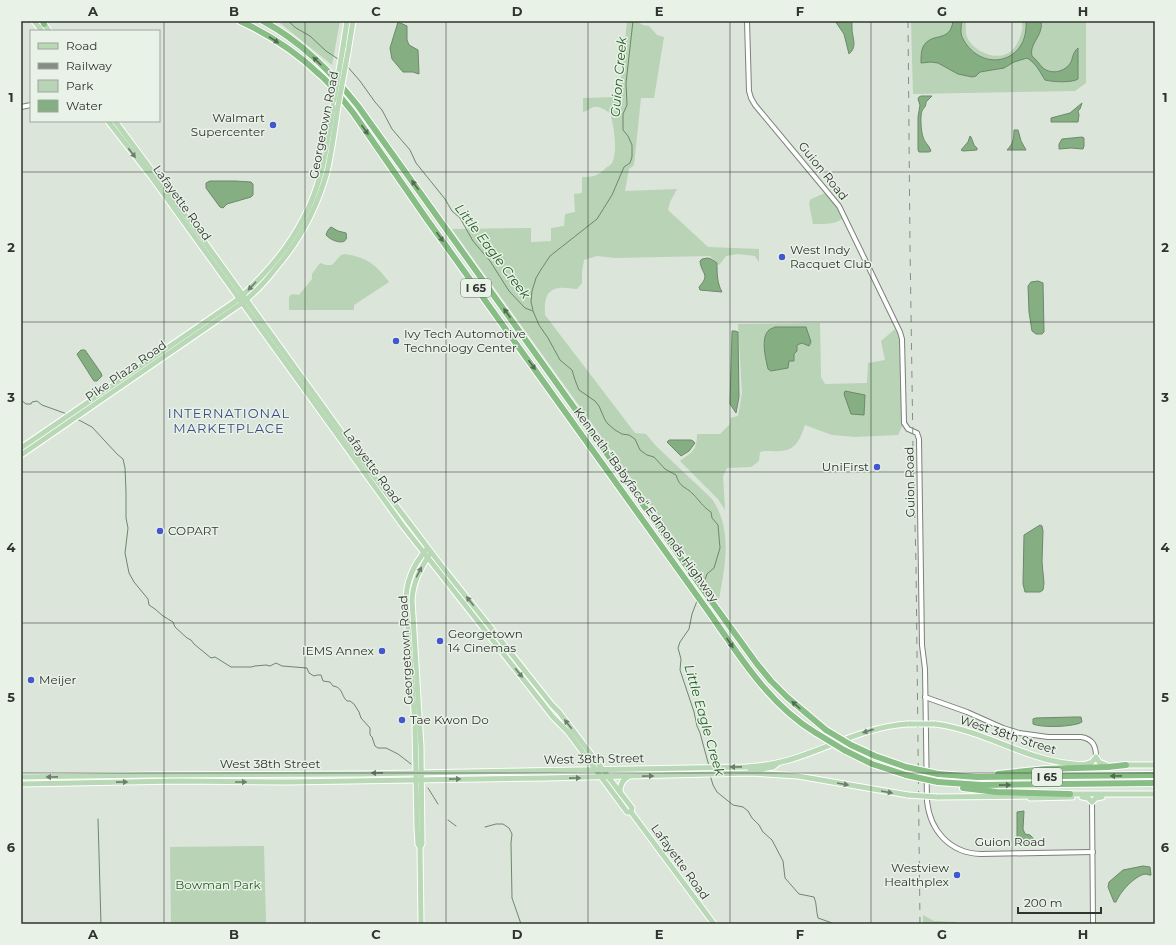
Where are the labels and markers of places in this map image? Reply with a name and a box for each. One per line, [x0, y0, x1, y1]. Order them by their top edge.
place label: Walmart Supercenter [191, 110, 265, 139]
marker: Walmart Supercenter [268, 120, 278, 130]
place label: West Indy Racquet Club [790, 242, 872, 271]
marker: West Indy Racquet Club [777, 252, 787, 262]
place label: Ivy Tech Automotive Technology Center [404, 326, 526, 355]
marker: Ivy Tech Automotive Technology Center [391, 336, 401, 346]
place label: UniFirst [822, 459, 869, 474]
marker: UniFirst [872, 462, 882, 472]
place label: COPART [168, 523, 218, 538]
marker: COPART [155, 526, 165, 536]
place label: Georgetown 14 Cinemas [448, 626, 523, 655]
marker: Georgetown 14 Cinemas [435, 636, 445, 646]
place label: IEMS Annex [302, 643, 375, 658]
marker: IEMS Annex [377, 646, 387, 656]
place label: Meijer [39, 672, 76, 687]
marker: Meijer [26, 675, 36, 685]
place label: Tae Kwon Do [410, 712, 489, 727]
marker: Tae Kwon Do [397, 715, 407, 725]
place label: Westview Healthplex [884, 860, 950, 889]
marker: Westview Healthplex [952, 870, 962, 880]

